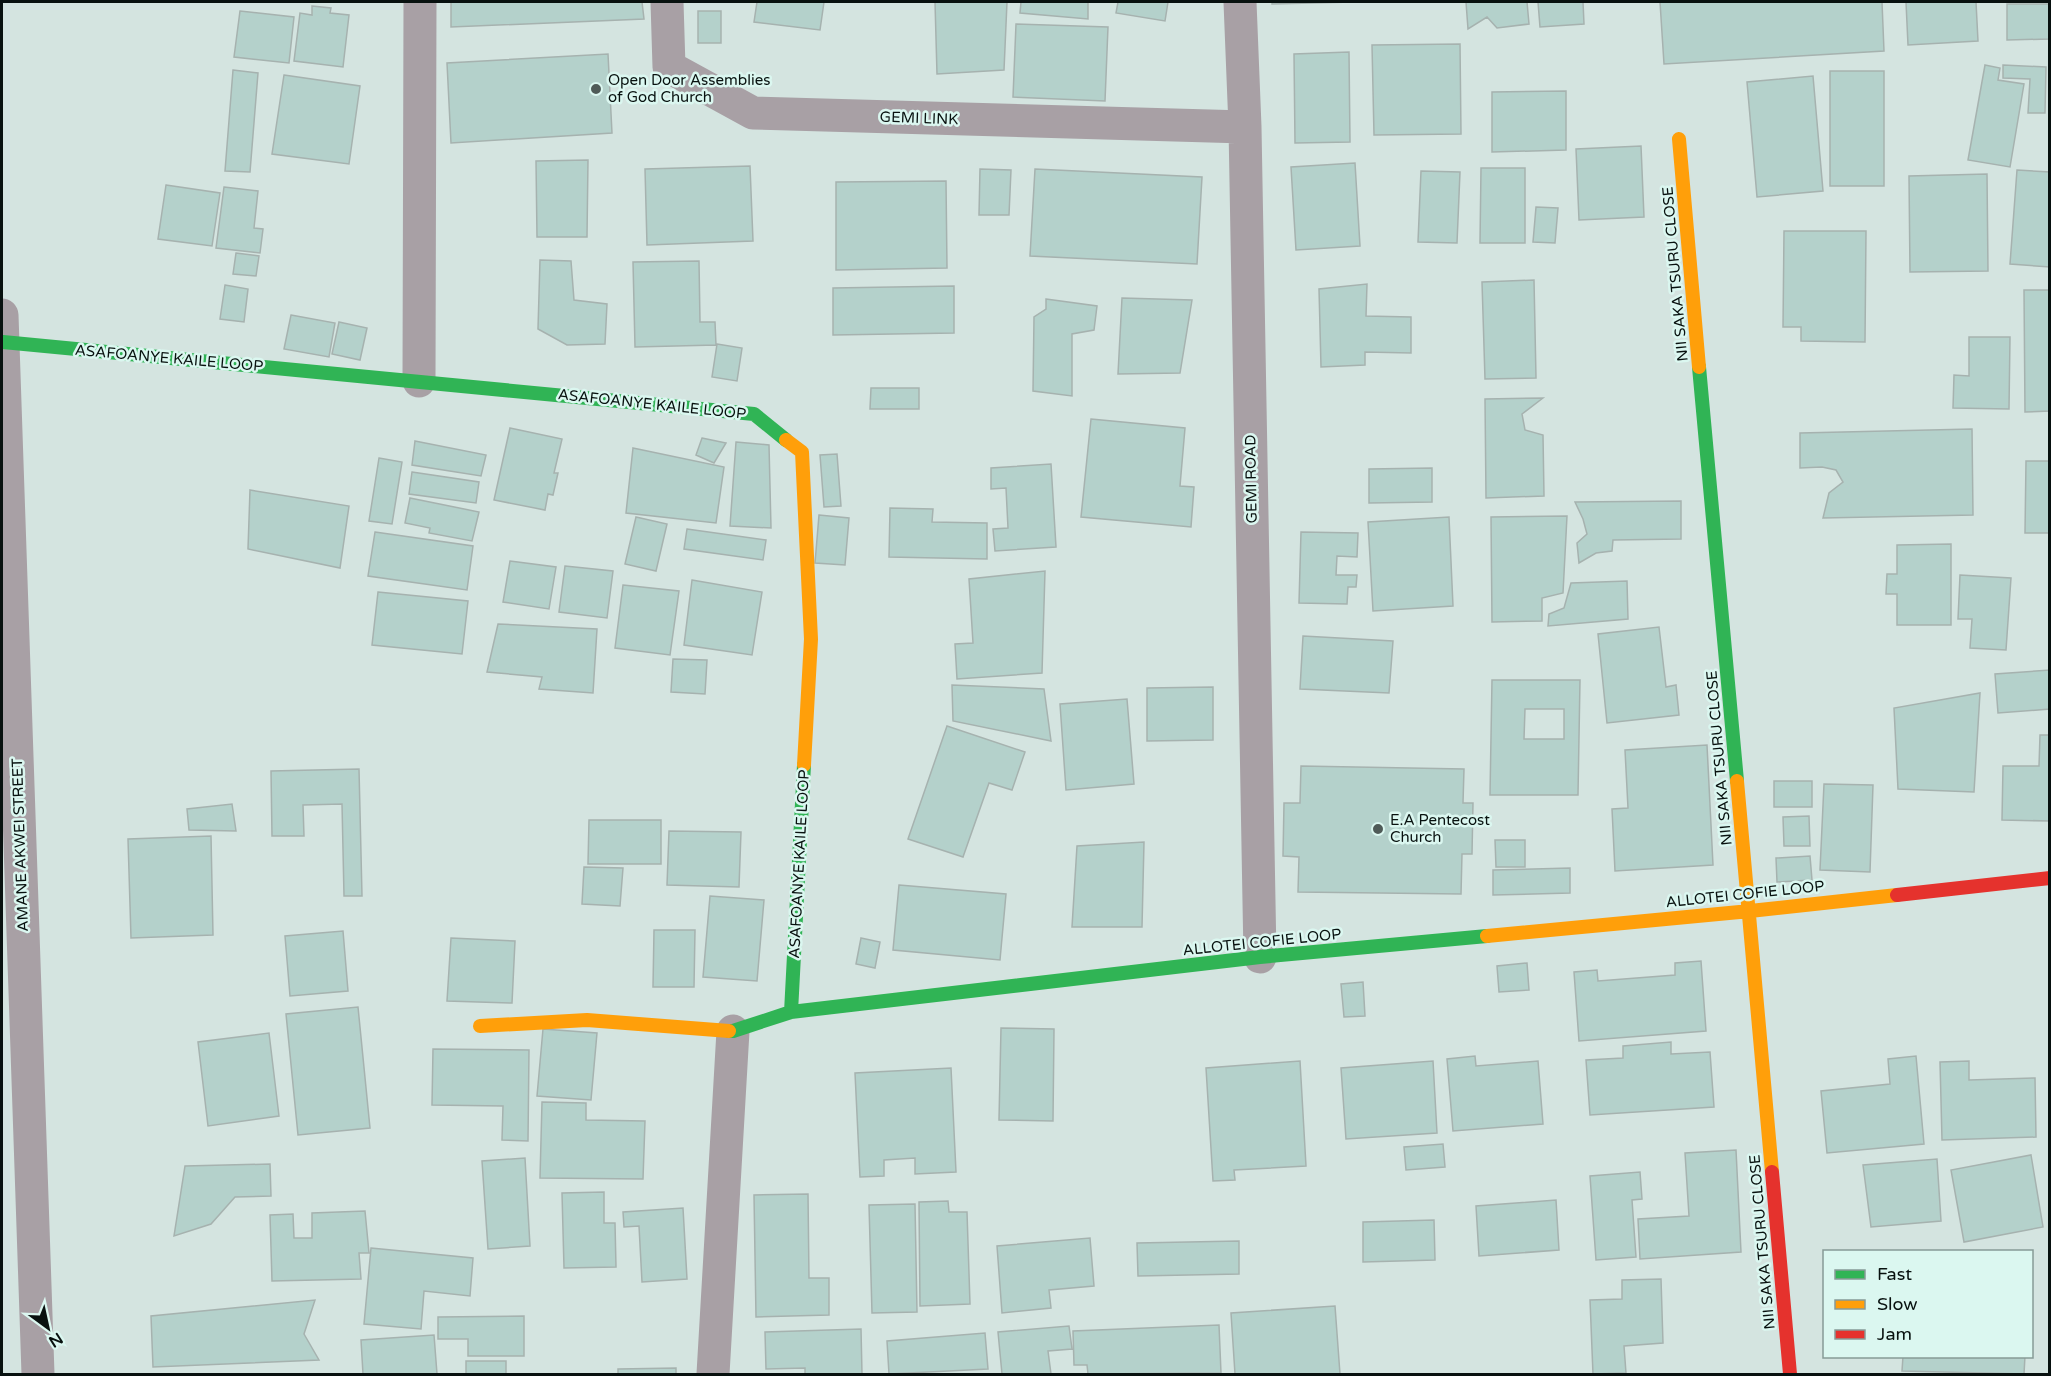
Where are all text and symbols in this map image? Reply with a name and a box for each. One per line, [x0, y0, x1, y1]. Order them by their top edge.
place label: Open Door Assemblies of God Church [608, 71, 770, 106]
marker: Open Door Assemblies of God Church [589, 82, 603, 96]
street label: GEMI LINK [879, 108, 959, 128]
street label: NII SAKA TSURU CLOSE [1658, 186, 1692, 362]
street label: ASAFOANYE KAILE LOOP [74, 341, 264, 375]
street label: ASAFOANYE KAILE LOOP [557, 385, 747, 423]
street label: GEMI ROAD [1241, 435, 1261, 523]
street label: NII SAKA TSURU CLOSE [1702, 670, 1736, 846]
street label: AMANE AKWEI STREET [8, 758, 32, 932]
street label: ASAFOANYE KAILE LOOP [785, 769, 813, 959]
place label: E.A Pentecost Church [1390, 811, 1490, 846]
marker: E.A Pentecost Church [1371, 822, 1385, 836]
street label: ALLOTEI COFIE LOOP [1665, 877, 1825, 911]
street label: ALLOTEI COFIE LOOP [1182, 925, 1342, 959]
street label: NII SAKA TSURU CLOSE [1745, 1154, 1779, 1330]
legend [1823, 1250, 2033, 1358]
text: Fast [1877, 1263, 1912, 1285]
text: Slow [1877, 1293, 1918, 1315]
north arrow [18, 1298, 78, 1358]
text: Jam [1877, 1323, 1912, 1345]
text: N [45, 1328, 66, 1352]

